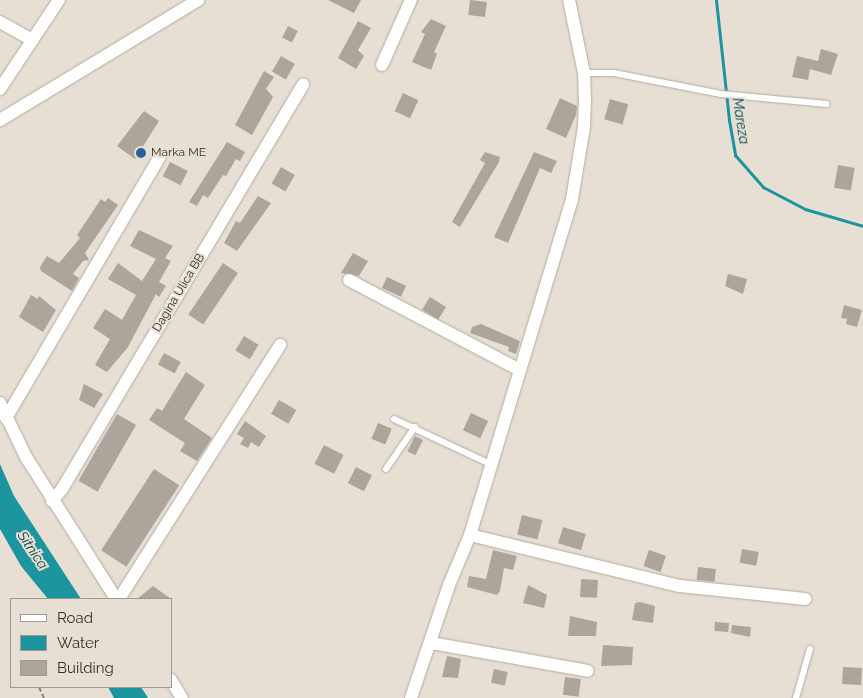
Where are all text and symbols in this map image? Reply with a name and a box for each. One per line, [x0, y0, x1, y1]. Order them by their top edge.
water label: Mareza [729, 97, 753, 145]
place label: Marka ME [151, 146, 206, 160]
marker: Marka ME [135, 147, 147, 159]
street label: Dagina Ulica BB [150, 251, 208, 335]
water label: Sitnica [14, 528, 52, 572]
legend [10, 598, 172, 688]
text: Road [57, 609, 93, 627]
text: Water [57, 634, 99, 652]
text: Building [57, 659, 114, 677]

